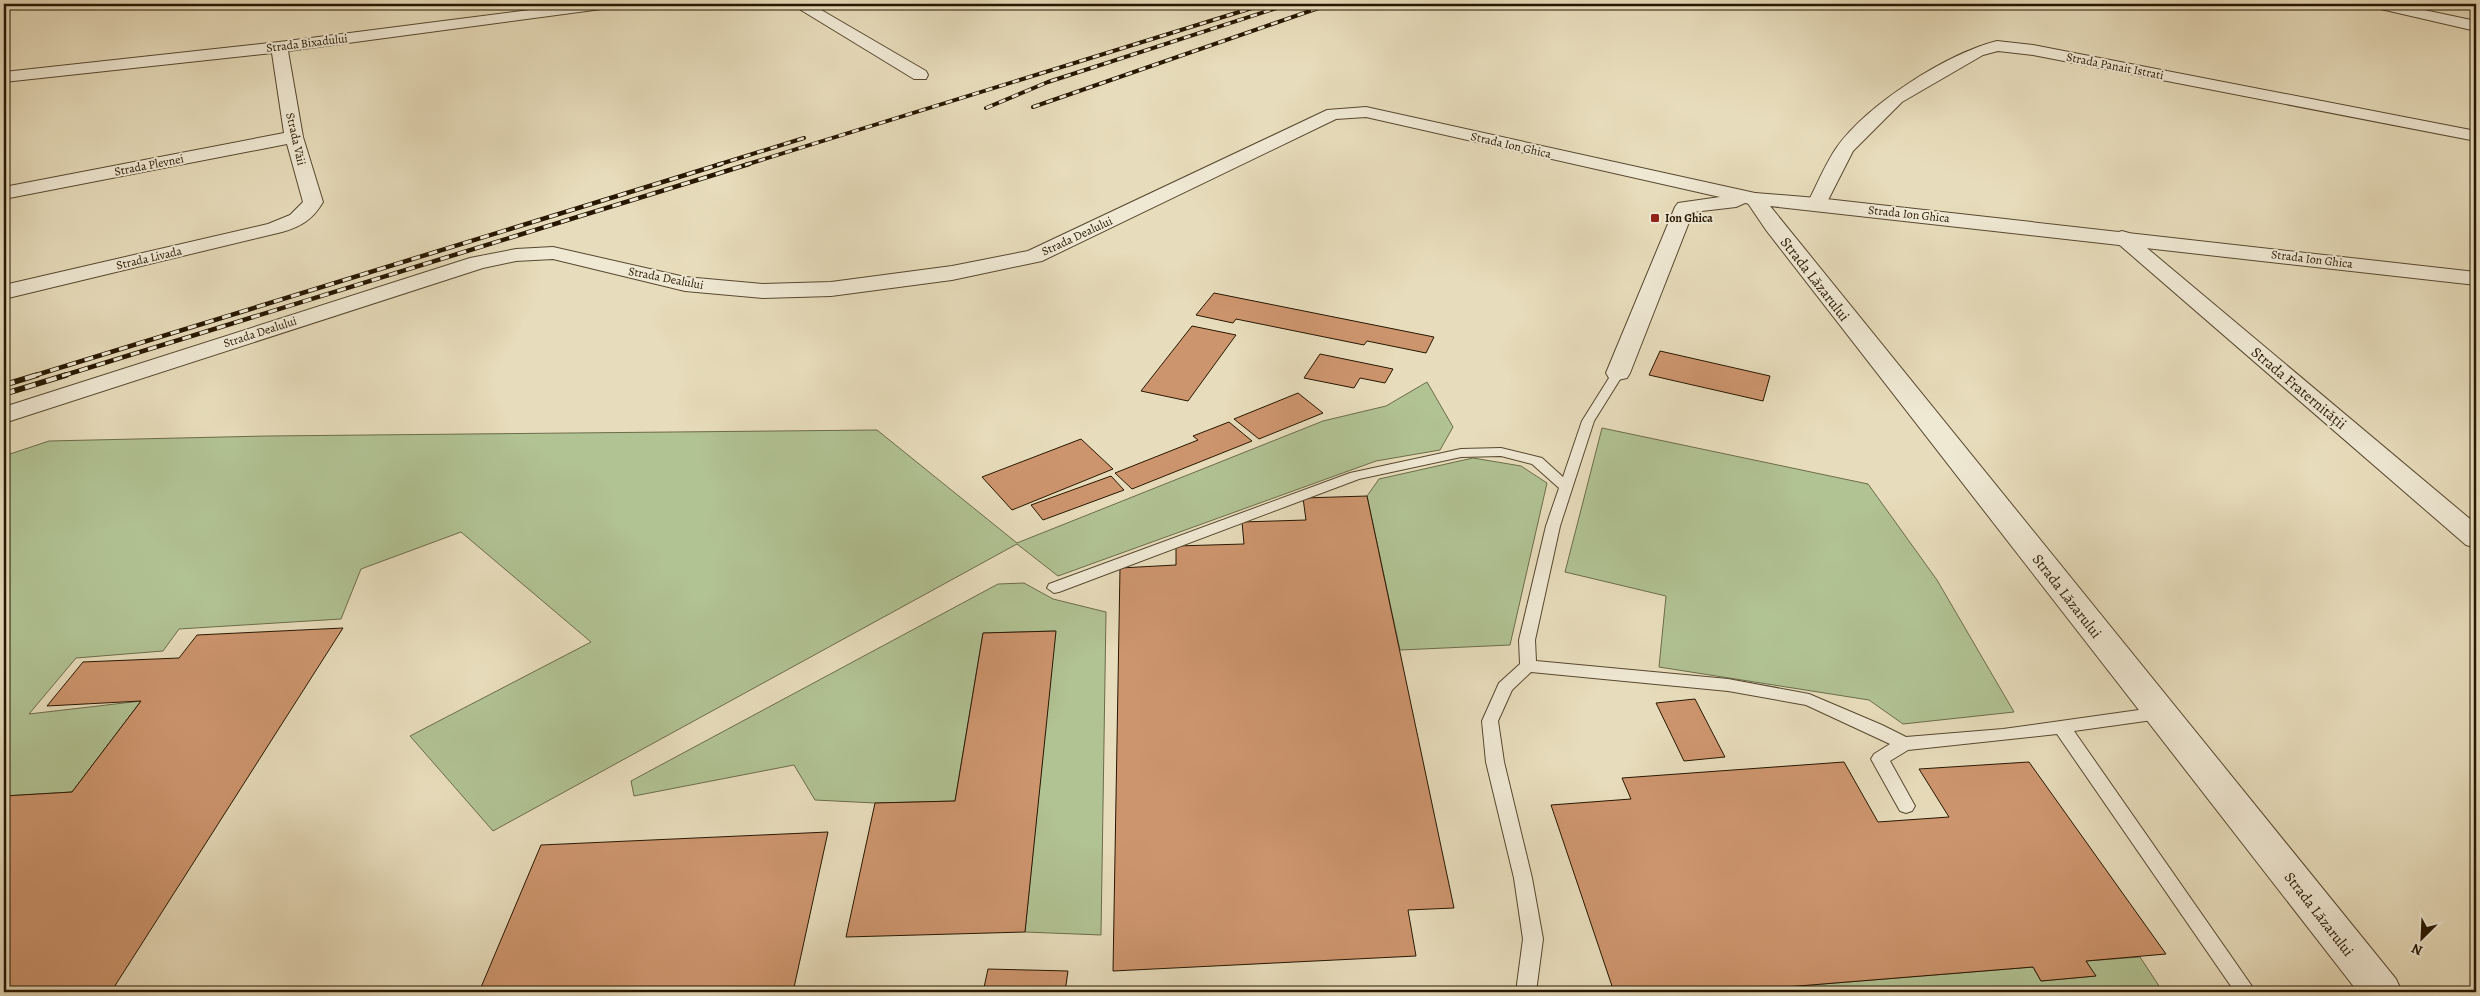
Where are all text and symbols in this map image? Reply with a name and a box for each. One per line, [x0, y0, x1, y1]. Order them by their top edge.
street label: Strada Bixadului [265, 30, 349, 56]
street label: Strada Panait Istrati [2065, 49, 2165, 83]
street label: Strada Văii [282, 111, 310, 167]
street label: Strada Ion Ghica [1469, 128, 1553, 162]
street label: Strada Plevnei [113, 150, 185, 180]
street label: Strada Ion Ghica [1867, 202, 1951, 226]
place label: Ion Ghica [1665, 210, 1713, 226]
marker: Ion Ghica [1649, 212, 1661, 224]
street label: Strada Dealului [1039, 213, 1115, 259]
street label: Strada Lăzarului [1776, 233, 1854, 325]
street label: Strada Livada [115, 243, 184, 273]
street label: Strada Ion Ghica [2270, 246, 2354, 272]
street label: Strada Dealului [627, 263, 705, 293]
street label: Strada Dealului [221, 313, 299, 351]
street label: Strada Fraternității [2247, 342, 2351, 434]
street label: Strada Lăzarului [2028, 550, 2106, 642]
street label: Strada Lăzarului [2280, 868, 2358, 960]
north arrow [2398, 914, 2448, 964]
text: N [2408, 939, 2425, 960]

